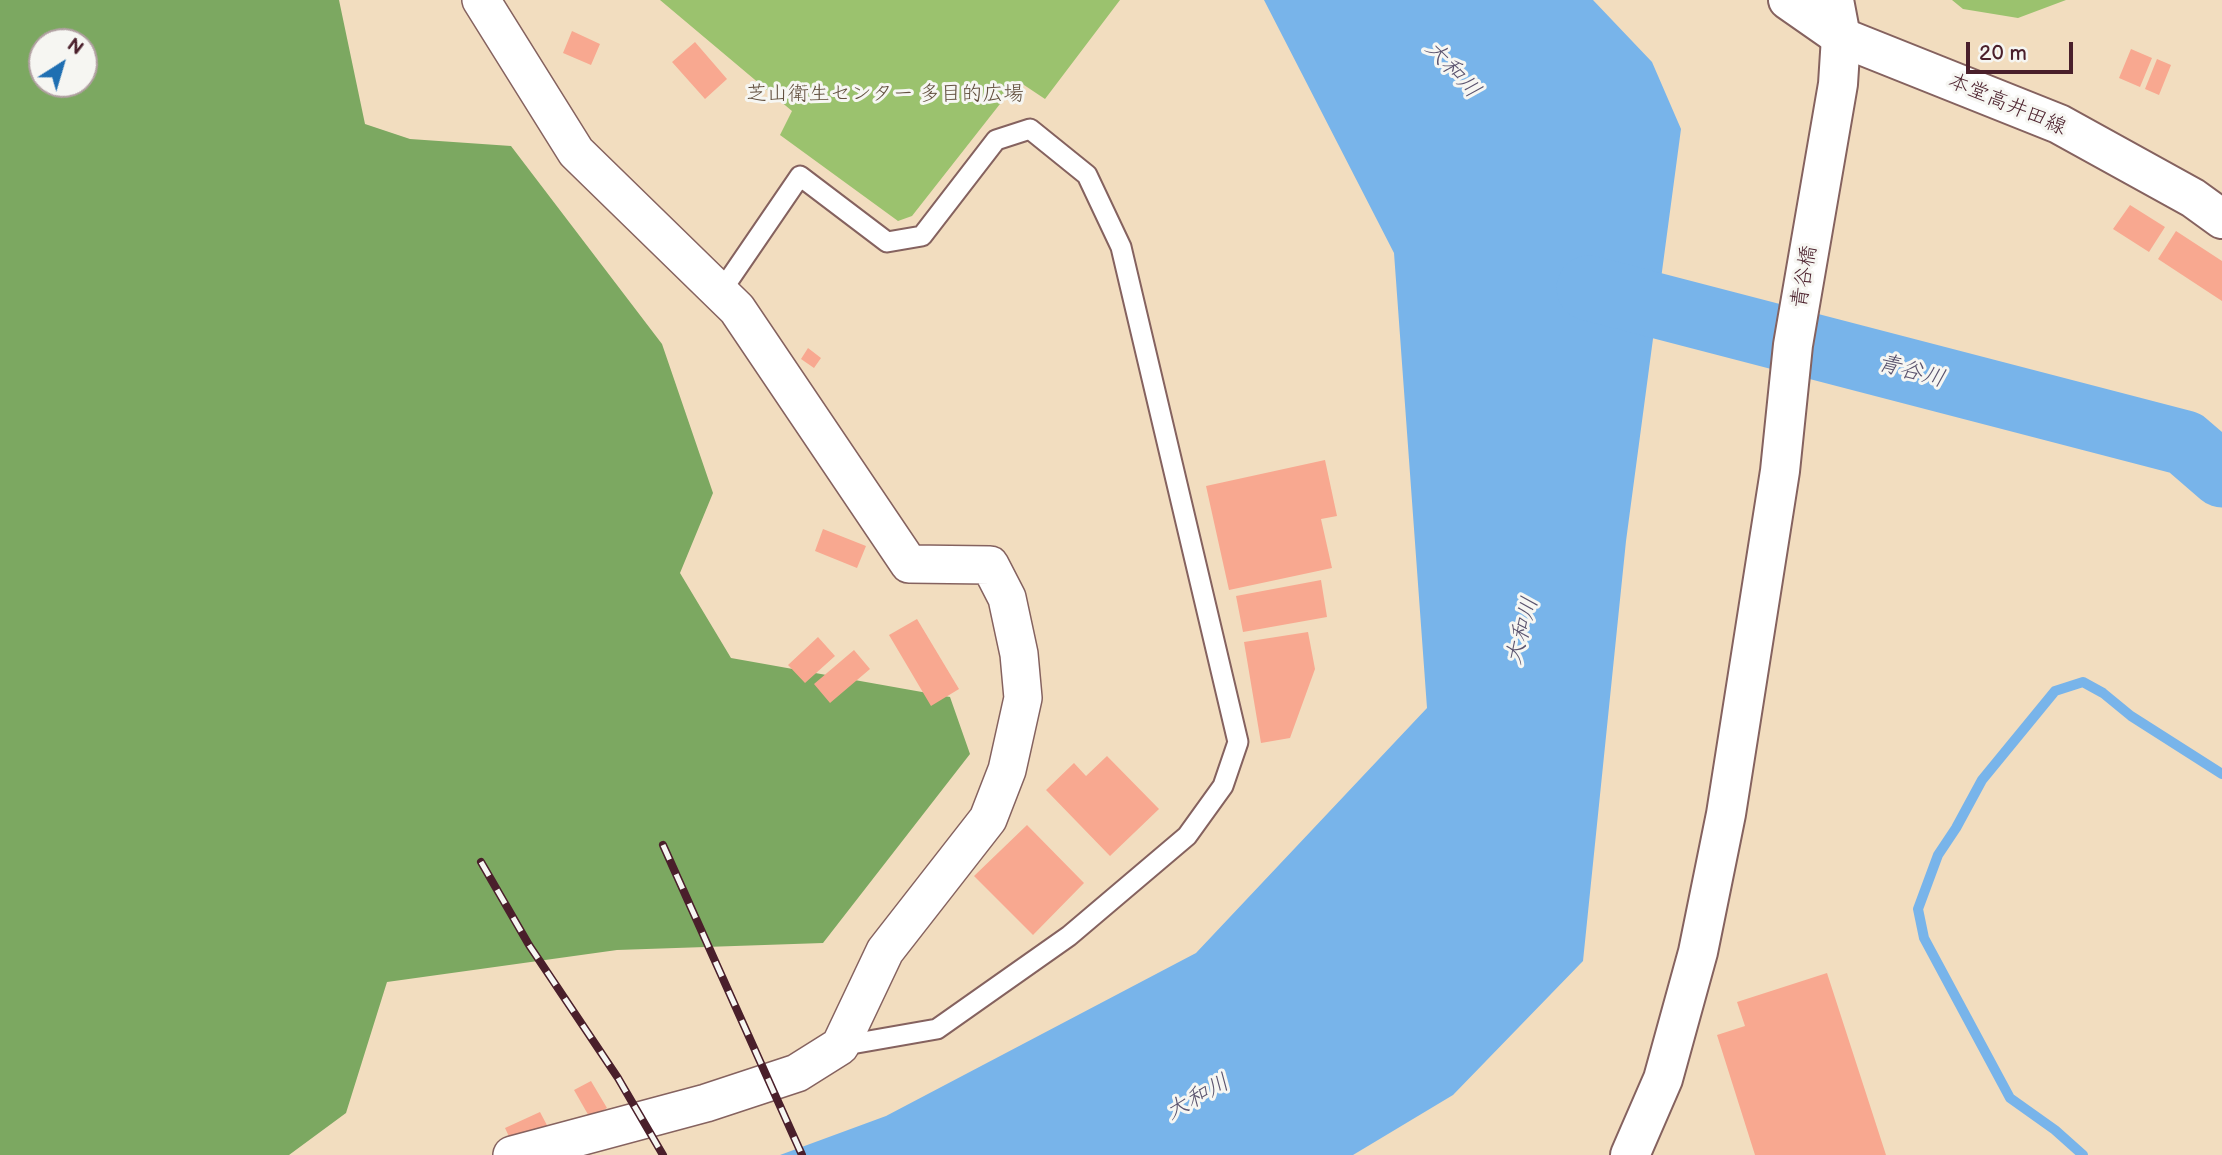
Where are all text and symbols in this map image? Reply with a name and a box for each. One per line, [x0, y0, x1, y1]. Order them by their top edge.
north arrow [28, 28, 98, 98]
scale bar [1970, 28, 2077, 72]
text: N [62, 34, 87, 61]
water label: 大和川 [1418, 35, 1486, 105]
text: 20 m [1979, 41, 2027, 66]
street label: 本堂高井田線 [1944, 69, 2070, 141]
park label: 芝山衛生センター 多目的広場 [746, 82, 1024, 108]
street label: 青谷橋 [1787, 244, 1823, 310]
water label: 青谷川 [1874, 350, 1948, 394]
water label: 大和川 [1501, 594, 1545, 668]
water label: 大和川 [1161, 1069, 1235, 1127]

